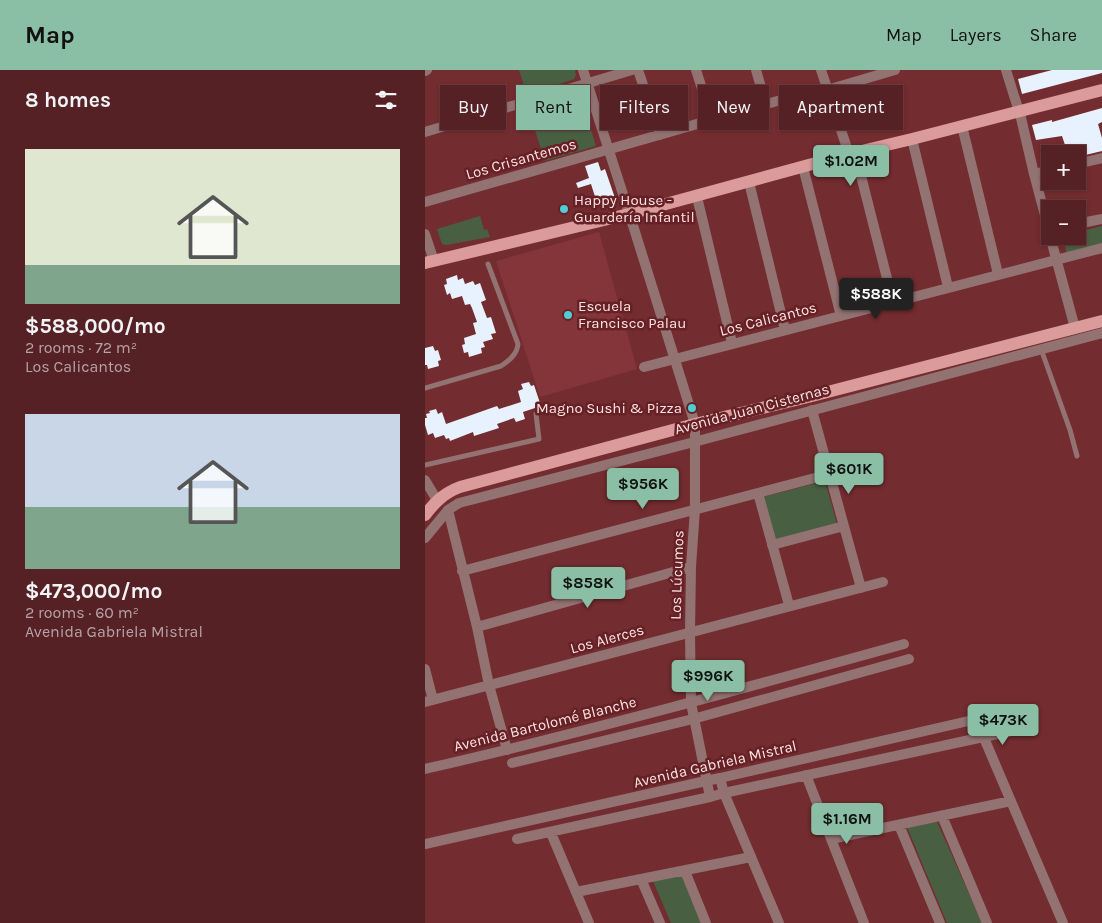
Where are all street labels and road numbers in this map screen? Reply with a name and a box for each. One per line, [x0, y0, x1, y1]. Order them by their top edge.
street label: Los Crisantemos [464, 135, 578, 183]
street label: Los Calicantos [718, 298, 818, 340]
street label: Avenida Juan Cisternas [673, 380, 831, 438]
street label: Los Lúcumos [666, 530, 688, 620]
street label: Los Alerces [568, 620, 646, 658]
street label: Avenida Bartolomé Blanche [452, 693, 638, 755]
street label: Avenida Gabriela Mistral [632, 736, 798, 792]

